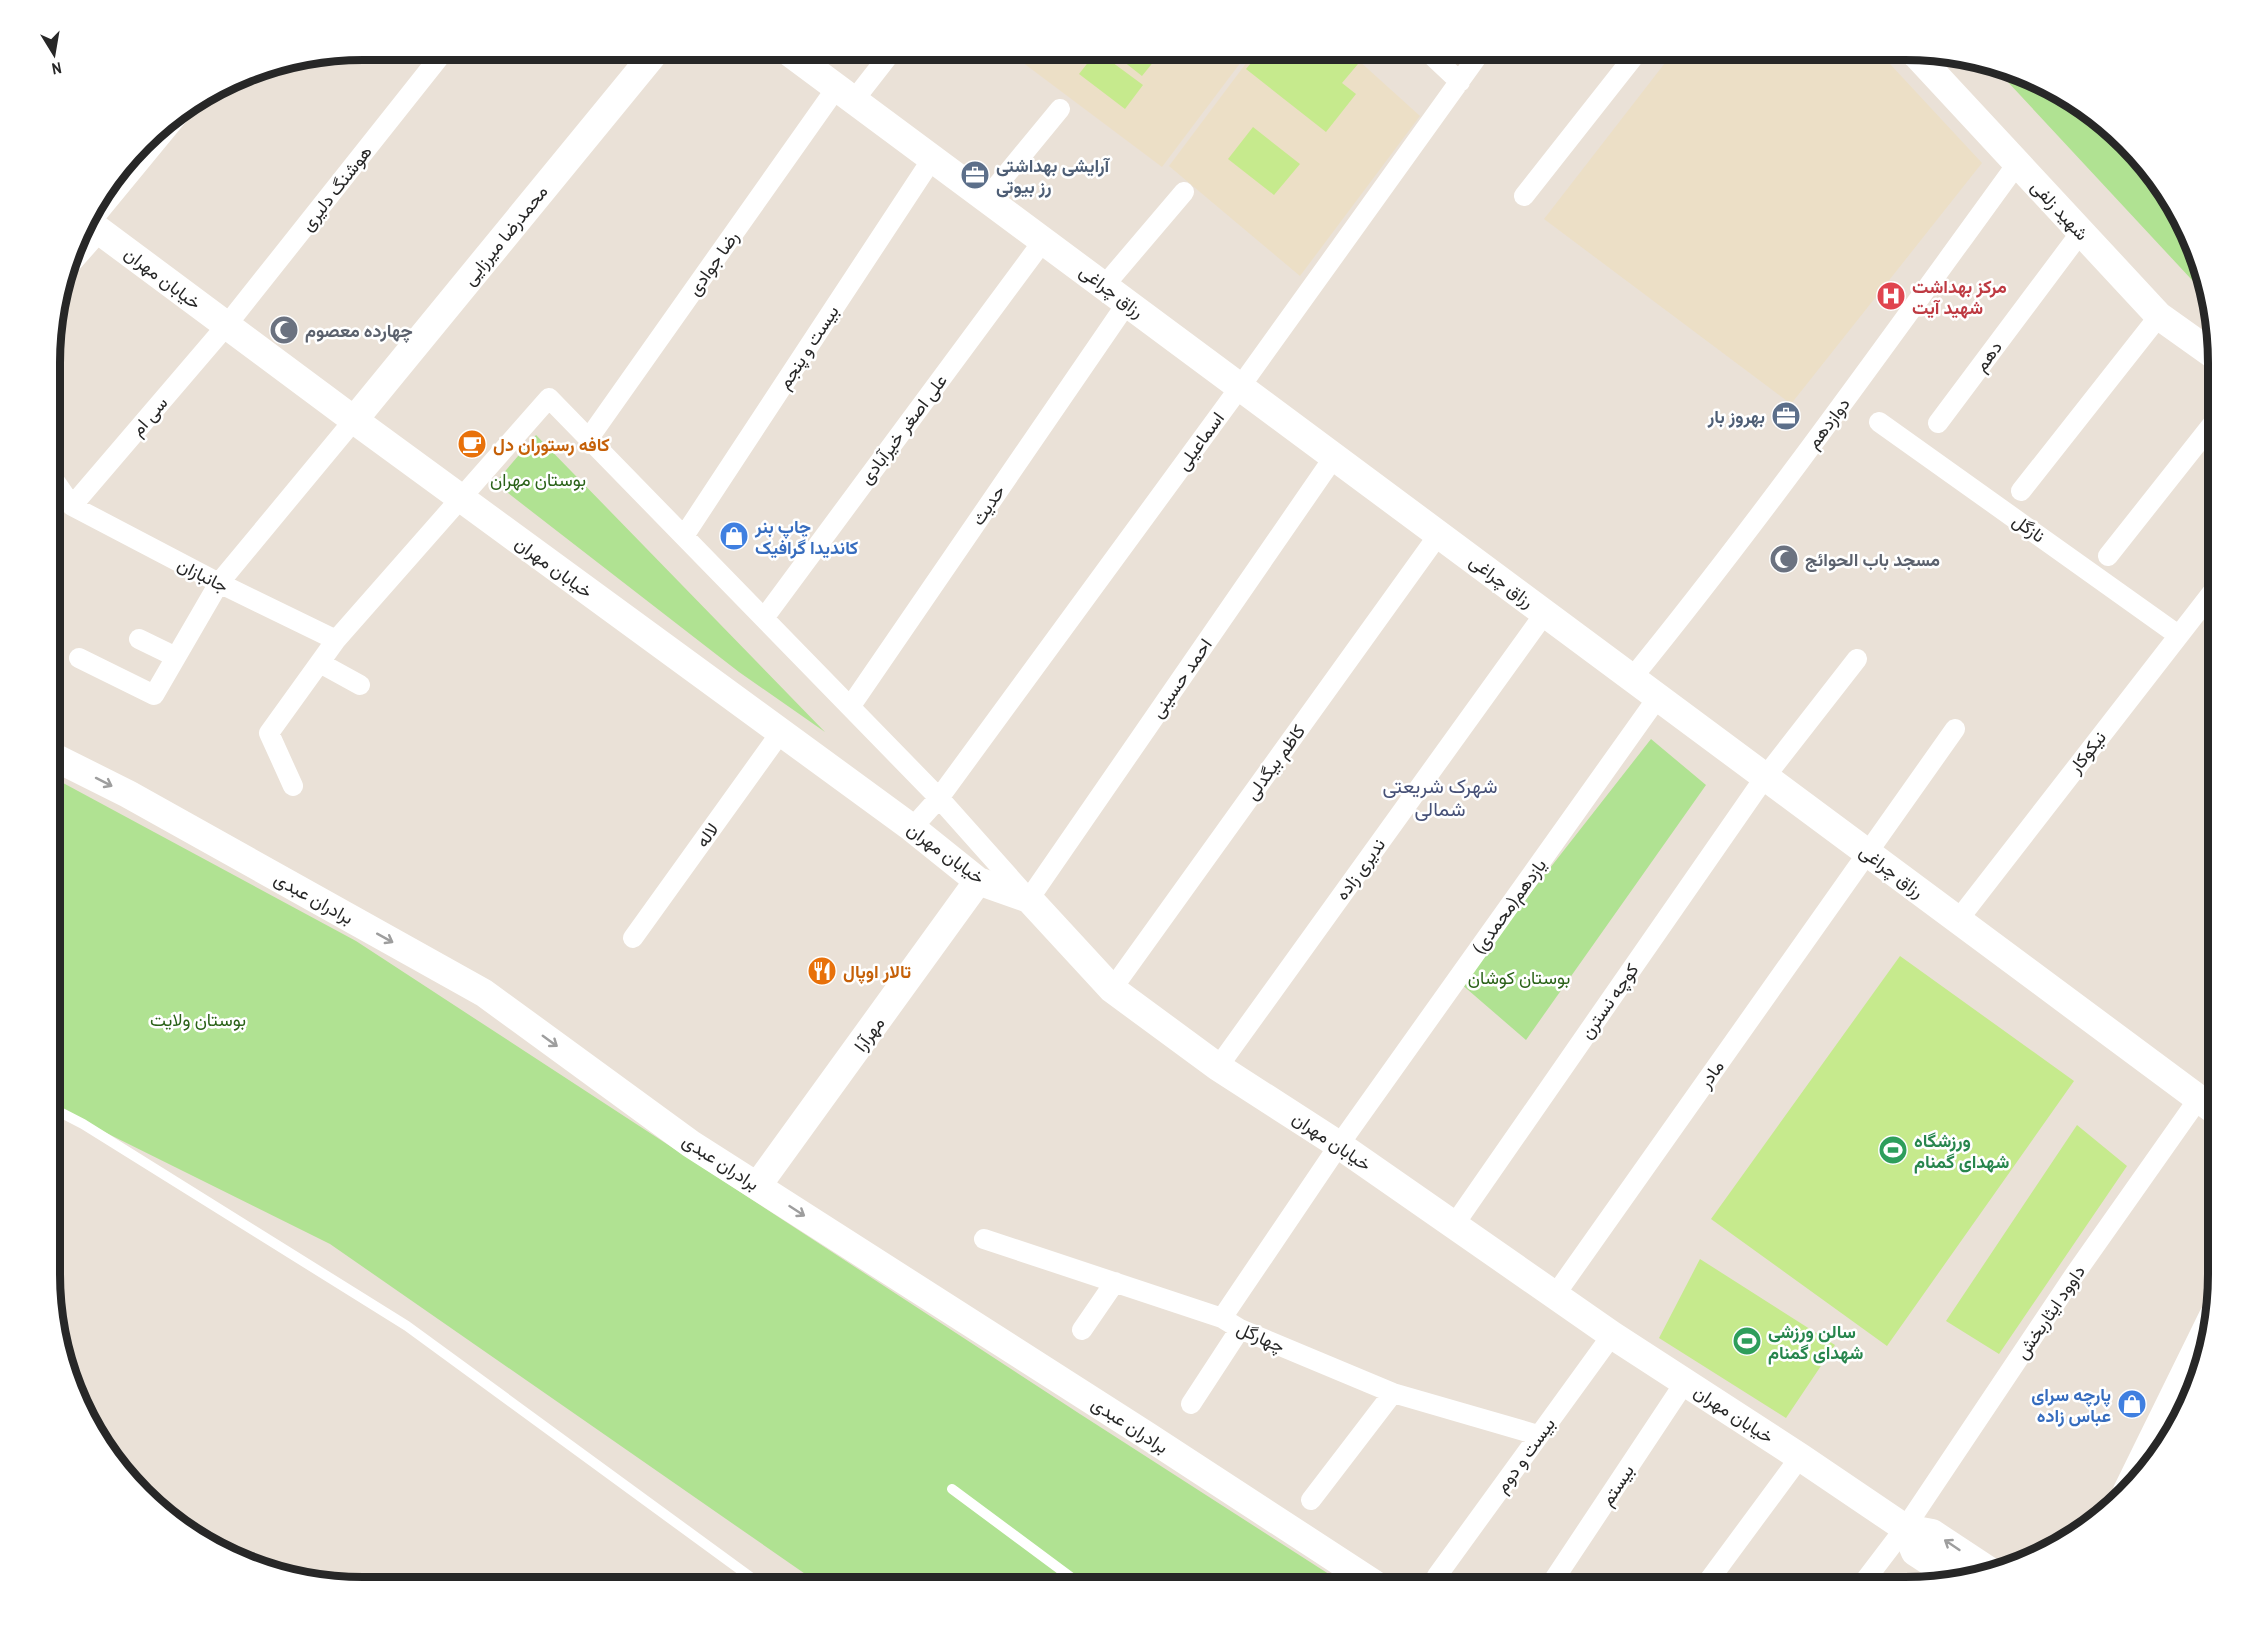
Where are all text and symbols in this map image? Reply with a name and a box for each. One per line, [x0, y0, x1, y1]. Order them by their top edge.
north arrow [24, 24, 84, 84]
text: N [50, 57, 64, 80]
street label: هوشنگ دلیری [295, 140, 377, 236]
place label: آرایشی بهداشتی رز بیوتی [996, 153, 1110, 199]
office icon: آرایشی بهداشتی رز بیوتی [959, 159, 991, 191]
street label: شهید زلفی [2026, 174, 2094, 246]
street label: محمدرضا میرزایی [457, 179, 553, 291]
street label: رضا جوادی [681, 225, 745, 301]
street label: خیابان مهران [119, 241, 207, 315]
street label: رزاق چراغی [1075, 259, 1149, 323]
place label: مرکز بهداشت شهید آیت [1912, 274, 2007, 320]
hospital icon: مرکز بهداشت شهید آیت [1875, 280, 1907, 312]
street label: بیست و پنجم [772, 300, 844, 394]
mosque icon: چهارده معصوم [268, 314, 300, 346]
place label: چهارده معصوم [305, 318, 413, 343]
street label: دهم [1968, 335, 2008, 377]
street label: علی اصغر خیرآبادی [853, 369, 953, 489]
street label: سی ام [125, 391, 173, 441]
street label: دوازدهم [1801, 392, 1855, 454]
office icon: بهروز بار [1770, 400, 1802, 432]
place label: بهروز بار [1707, 404, 1765, 429]
street label: اسماعیلی [1170, 407, 1230, 475]
cafe icon: کافه رستوران دل [456, 428, 488, 460]
place label: کافه رستوران دل [493, 432, 610, 457]
park label: بوستان مهران [490, 467, 586, 492]
street label: حدیث [965, 480, 1011, 530]
street label: نازگل [2008, 508, 2050, 548]
place label: چاپ بنر کاندیدا گرافیک [754, 514, 858, 560]
shop icon: چاپ بنر کاندیدا گرافیک [718, 520, 750, 552]
street label: خیابان مهران [510, 530, 598, 604]
mosque icon: مسجد باب الحوائج [1768, 543, 1800, 575]
place label: مسجد باب الحوائج [1805, 547, 1940, 572]
street label: رزاق چراغی [1465, 549, 1539, 613]
street label: جانبازان [173, 552, 233, 598]
street label: احمد حسینی [1144, 633, 1218, 723]
street label: کاظم بیگدلی [1239, 719, 1311, 805]
street label: نیکوکار [2062, 725, 2112, 779]
district label: شهرک شریعتی شمالی [1383, 772, 1498, 822]
one-way arrow [95, 777, 113, 789]
street label: خیابان مهران [902, 816, 990, 890]
street label: لاله [690, 818, 724, 852]
street label: ندیری زاده [1329, 833, 1391, 905]
street label: رزاق چراغی [1855, 839, 1929, 903]
street label: یازدهم(محمدی) [1466, 853, 1552, 959]
street label: برادران عبدی [270, 866, 358, 930]
one-way arrow [376, 932, 393, 944]
restaurant icon: تالار اوپال [806, 955, 838, 987]
street label: کوچه نسترن [1574, 958, 1644, 1044]
place label: تالار اوپال [843, 959, 911, 984]
park label: بوستان کوشان [1468, 965, 1570, 990]
park label: بوستان ولایت [150, 1007, 246, 1032]
street label: مهرآرا [848, 1011, 890, 1057]
one-way arrow [542, 1035, 558, 1047]
street label: مادر [1692, 1055, 1730, 1094]
street label: خیابان مهران [1288, 1105, 1376, 1177]
street label: برادران عبدی [678, 1128, 764, 1196]
place label: ورزشگاه شهدای گمنام [1914, 1128, 2009, 1174]
sports icon: ورزشگاه شهدای گمنام [1877, 1134, 1909, 1166]
one-way arrow [789, 1204, 806, 1217]
street label: داوود ایثاربخش [2009, 1260, 2091, 1364]
street label: چهارگل [1233, 1315, 1289, 1359]
place label: سالن ورزشی شهدای گمنام [1768, 1319, 1863, 1365]
sports icon: سالن ورزشی شهدای گمنام [1731, 1325, 1763, 1357]
street label: خیابان مهران [1689, 1379, 1779, 1449]
place label: پارچه سرای عباس زاده [2031, 1382, 2111, 1428]
shop icon: پارچه سرای عباس زاده [2116, 1388, 2148, 1420]
street label: برادران عبدی [1087, 1391, 1173, 1459]
street label: بیست و دوم [1489, 1412, 1561, 1498]
street label: بیستم [1594, 1459, 1640, 1511]
one-way arrow [1943, 1539, 1960, 1552]

